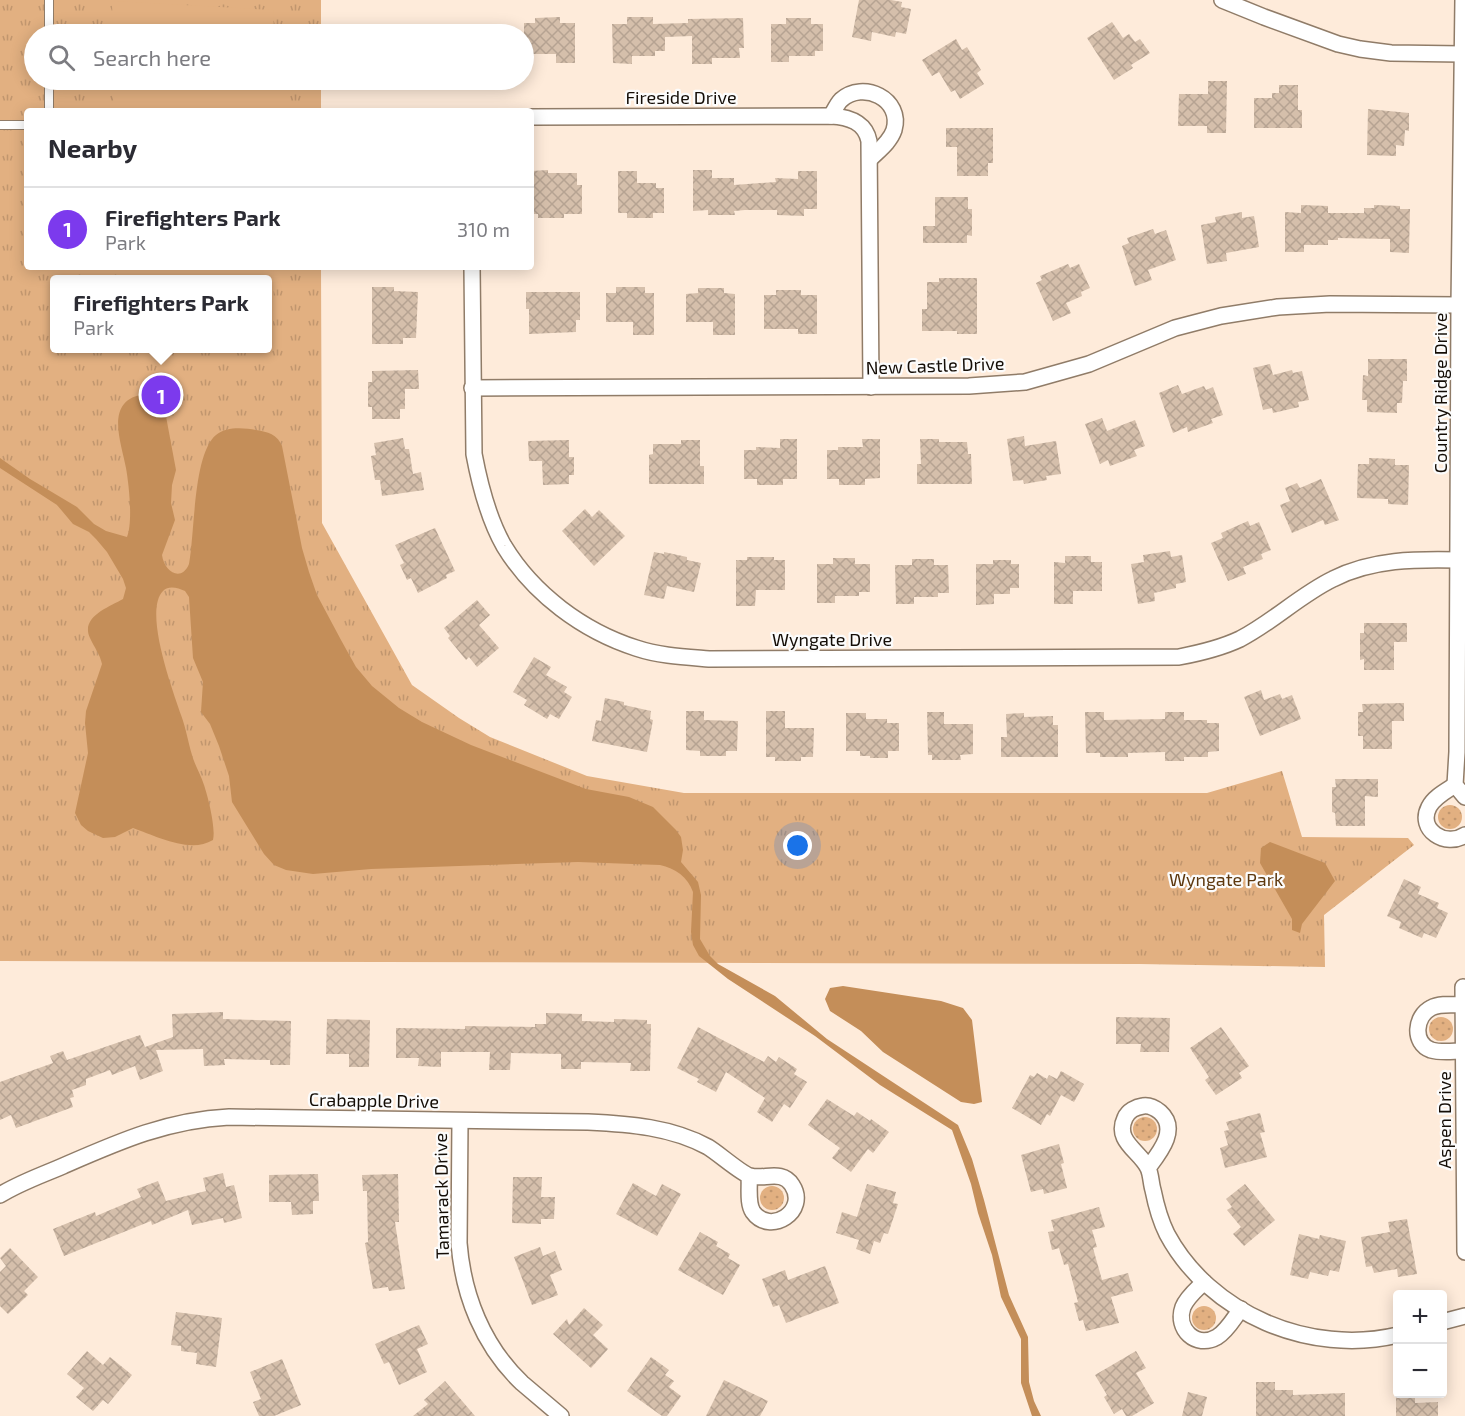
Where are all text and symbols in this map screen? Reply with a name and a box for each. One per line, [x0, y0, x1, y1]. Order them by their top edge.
search box [24, 24, 534, 90]
icon: search [45, 41, 78, 74]
text: Search here [93, 44, 211, 70]
street label: Fireside Drive [625, 86, 737, 108]
text: Nearby [48, 132, 137, 163]
text: Firefighters Park [105, 204, 281, 230]
text: 1 [63, 217, 72, 241]
text: 310 m [457, 217, 510, 241]
text: Park [105, 230, 146, 254]
popup [50, 275, 272, 353]
text: Firefighters Park [73, 289, 249, 315]
street label: Country Ridge Drive [1429, 313, 1451, 473]
text: Park [73, 315, 114, 339]
street label: New Castle Drive [865, 352, 1005, 378]
pin: 1 [142, 372, 180, 418]
street label: Wyngate Drive [772, 628, 892, 650]
your location [783, 831, 812, 860]
park label: Wyngate Park [1169, 868, 1283, 890]
street label: Aspen Drive [1433, 1071, 1455, 1169]
street label: Crabapple Drive [309, 1088, 439, 1112]
street label: Tamarack Drive [429, 1133, 453, 1259]
map controls [1393, 1290, 1447, 1398]
button: + [1393, 1290, 1447, 1344]
button: − [1393, 1344, 1447, 1398]

